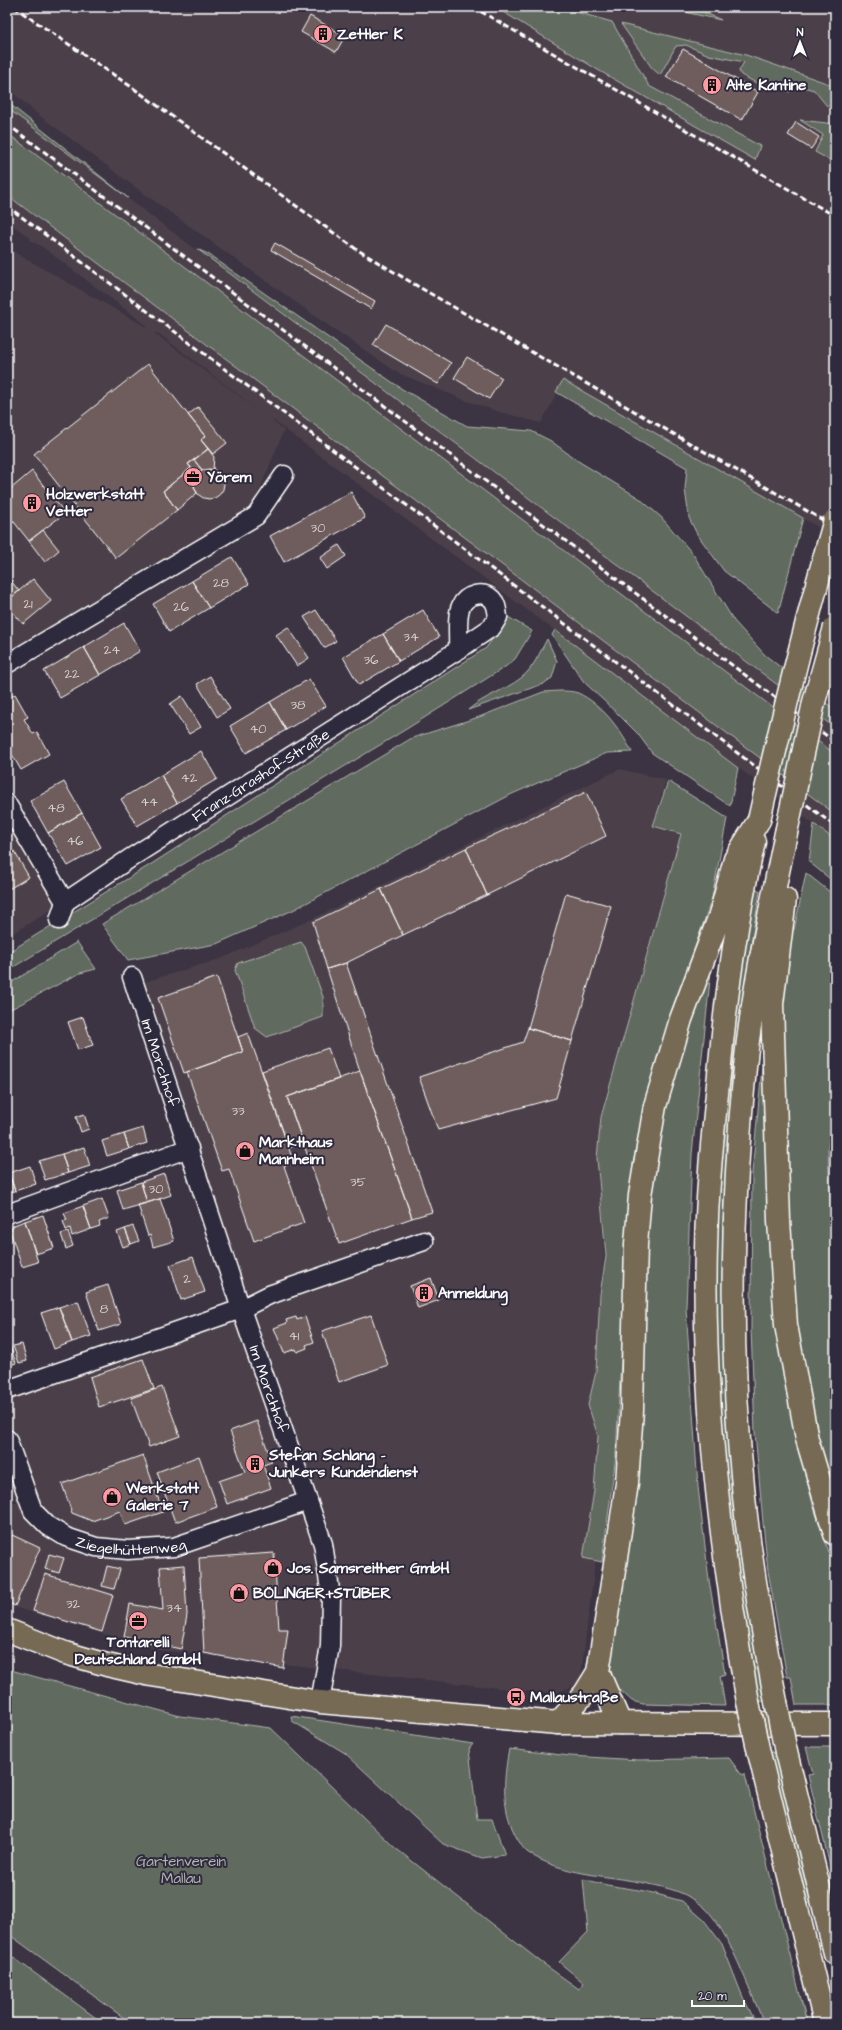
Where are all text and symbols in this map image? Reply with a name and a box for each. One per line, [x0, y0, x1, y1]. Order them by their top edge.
north arrow [780, 22, 820, 62]
building icon: Zettler K [312, 23, 334, 45]
place label: Zettler K [337, 24, 404, 45]
text: N [797, 25, 804, 40]
building icon: Alte Kantine [701, 74, 723, 96]
place label: Alte Kantine [726, 75, 806, 96]
office icon: Yörem [182, 466, 204, 488]
place label: Yörem [207, 467, 252, 488]
place label: Holzwerkstatt Vetter [45, 484, 145, 522]
building icon: Holzwerkstatt Vetter [21, 492, 43, 514]
house number: 30 [311, 519, 325, 537]
house number: 28 [213, 574, 230, 592]
house number: 21 [23, 595, 33, 613]
house number: 26 [173, 598, 189, 616]
house number: 34 [403, 628, 419, 646]
house number: 24 [104, 641, 120, 659]
house number: 36 [364, 651, 378, 669]
house number: 22 [65, 665, 80, 683]
house number: 38 [290, 696, 306, 714]
house number: 40 [249, 720, 267, 738]
street label: Franz-Grashof-Straße [188, 724, 334, 827]
house number: 42 [181, 769, 198, 787]
house number: 44 [140, 793, 158, 811]
house number: 48 [47, 799, 65, 817]
house number: 46 [67, 832, 84, 850]
street label: Im Morchhof [135, 1016, 184, 1109]
house number: 33 [231, 1102, 245, 1120]
place label: Markthaus Mannheim [259, 1132, 333, 1170]
shop icon: Markthaus Mannheim [234, 1140, 256, 1162]
house number: 35 [350, 1173, 366, 1191]
house number: 30 [149, 1180, 163, 1198]
house number: 2 [183, 1270, 191, 1288]
building icon: Anmeldung [413, 1282, 435, 1304]
place label: Anmeldung [438, 1283, 508, 1306]
house number: 8 [100, 1300, 109, 1318]
house number: 41 [289, 1327, 300, 1345]
street label: Im Morchhof [244, 1343, 293, 1435]
place label: Stefan Schlang - Junkers Kundendienst [268, 1445, 419, 1483]
building icon: Stefan Schlang - Junkers Kundendienst [244, 1453, 266, 1475]
place label: Werkstatt Galerie 7 [125, 1478, 200, 1516]
shop icon: Werkstatt Galerie 7 [101, 1486, 123, 1508]
street label: Ziegelhüttenweg [73, 1531, 189, 1561]
shop icon: Jos. Samsreither GmbH [262, 1557, 284, 1579]
place label: Jos. Samsreither GmbH [286, 1558, 450, 1579]
shop icon: BÖLINGER+STÜBER [228, 1582, 250, 1604]
place label: BÖLINGER+STÜBER [253, 1583, 392, 1604]
house number: 32 [66, 1595, 81, 1613]
house number: 34 [166, 1599, 182, 1617]
office icon: Tontarelli Deutschland GmbH [127, 1610, 149, 1632]
place label: Tontarelli Deutschland GmbH [75, 1632, 201, 1670]
bus stop icon: Mallaustraße [505, 1686, 527, 1708]
place label: Mallaustraße [530, 1687, 618, 1708]
park label: Gartenverein Mallau [136, 1851, 227, 1889]
scale bar [692, 1982, 744, 2008]
text: 20 m [698, 1988, 727, 2005]

